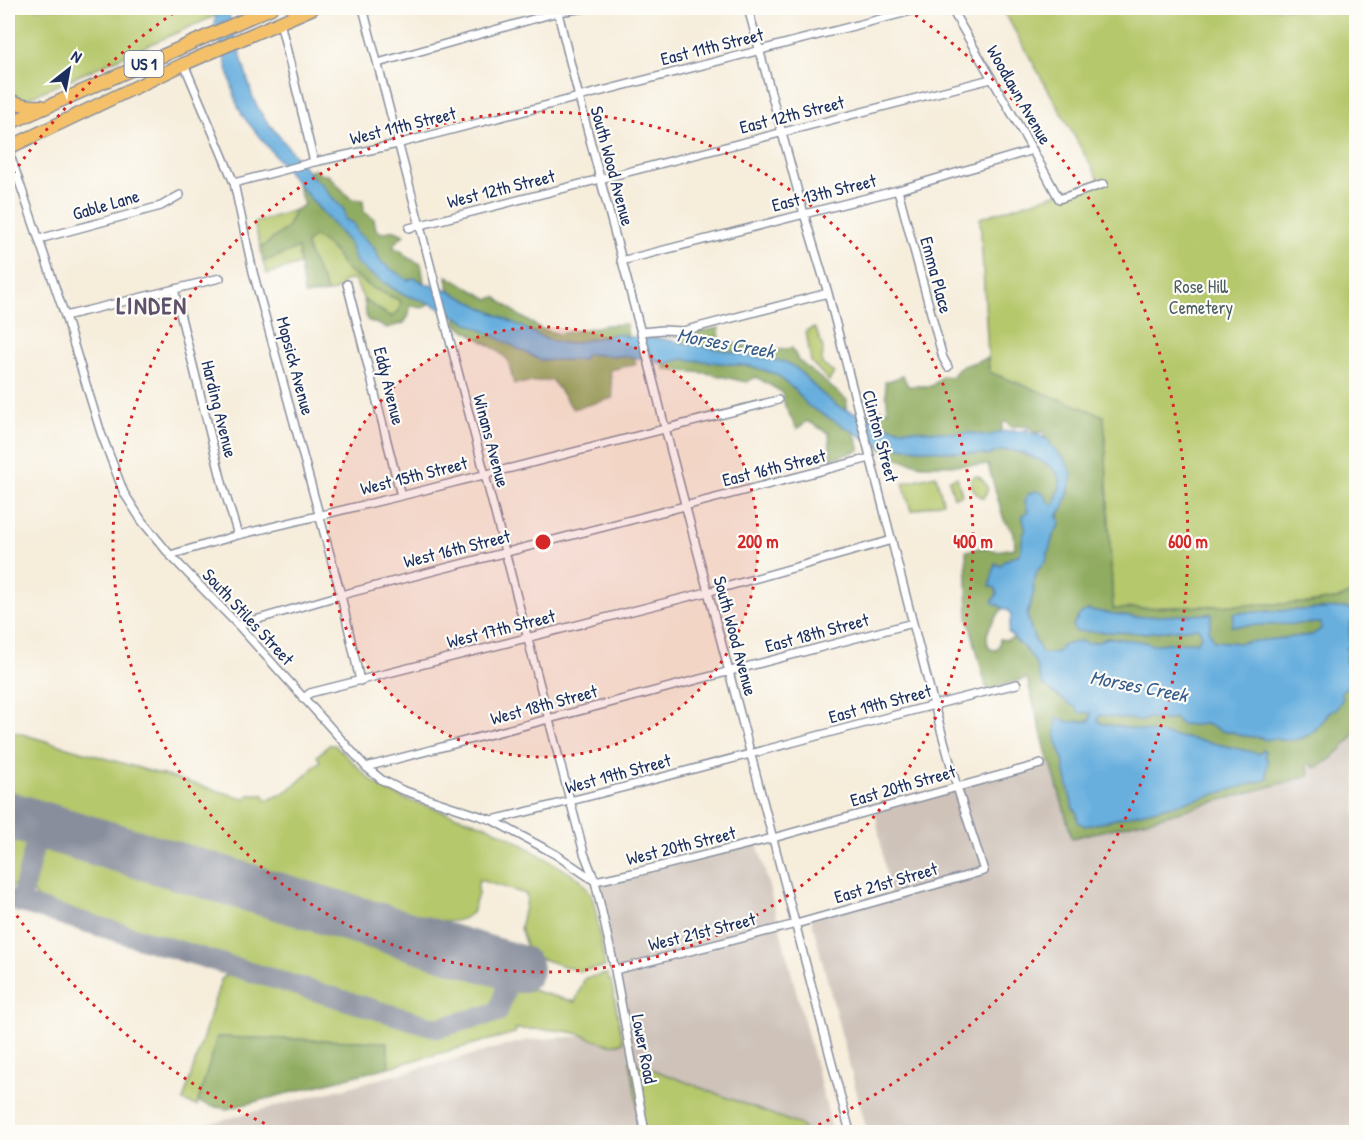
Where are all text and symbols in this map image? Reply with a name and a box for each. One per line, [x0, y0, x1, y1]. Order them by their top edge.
street label: East 11th Street [658, 21, 767, 71]
north arrow [39, 39, 99, 99]
street label: Woodlawn Avenue [981, 41, 1058, 149]
text: N [67, 45, 86, 68]
road number: US 1 [124, 51, 164, 77]
street label: East 12th Street [737, 89, 848, 140]
street label: West 11th Street [347, 100, 459, 151]
street label: South Wood Avenue [584, 103, 640, 229]
street label: West 12th Street [444, 163, 558, 214]
street label: East 13th Street [769, 167, 879, 218]
street label: Gable Lane [70, 183, 142, 226]
street label: Emma Place [914, 234, 959, 316]
park label: Rose Hill Cemetery [1169, 274, 1234, 320]
district label: LINDEN [116, 289, 188, 321]
street label: Mopsick Avenue [270, 314, 321, 418]
water label: Morses Creek [675, 321, 779, 365]
street label: Eddy Avenue [368, 344, 411, 427]
street label: Harding Avenue [195, 358, 244, 460]
street label: Clinton Street [856, 387, 905, 485]
street label: Winans Avenue [467, 392, 516, 490]
street label: East 16th Street [720, 442, 829, 492]
street label: West 15th Street [358, 450, 471, 501]
street label: West 16th Street [401, 523, 514, 574]
text: 200 m [738, 529, 778, 554]
text: 400 m [953, 529, 993, 554]
text: 600 m [1168, 529, 1208, 554]
centre of rings [533, 532, 553, 552]
street label: South Stiles Street [197, 563, 300, 671]
street label: South Wood Avenue [707, 573, 763, 699]
street label: West 17th Street [444, 603, 558, 654]
street label: East 18th Street [762, 606, 872, 658]
water label: Morses Creek [1088, 663, 1192, 708]
street label: West 18th Street [488, 678, 601, 731]
street label: East 19th Street [826, 678, 935, 729]
street label: West 19th Street [562, 747, 674, 800]
street label: East 20th Street [847, 758, 959, 812]
street label: West 20th Street [624, 820, 739, 871]
street label: East 21st Street [831, 856, 941, 909]
street label: West 21st Street [646, 906, 759, 957]
street label: Lower Road [626, 1012, 663, 1086]

